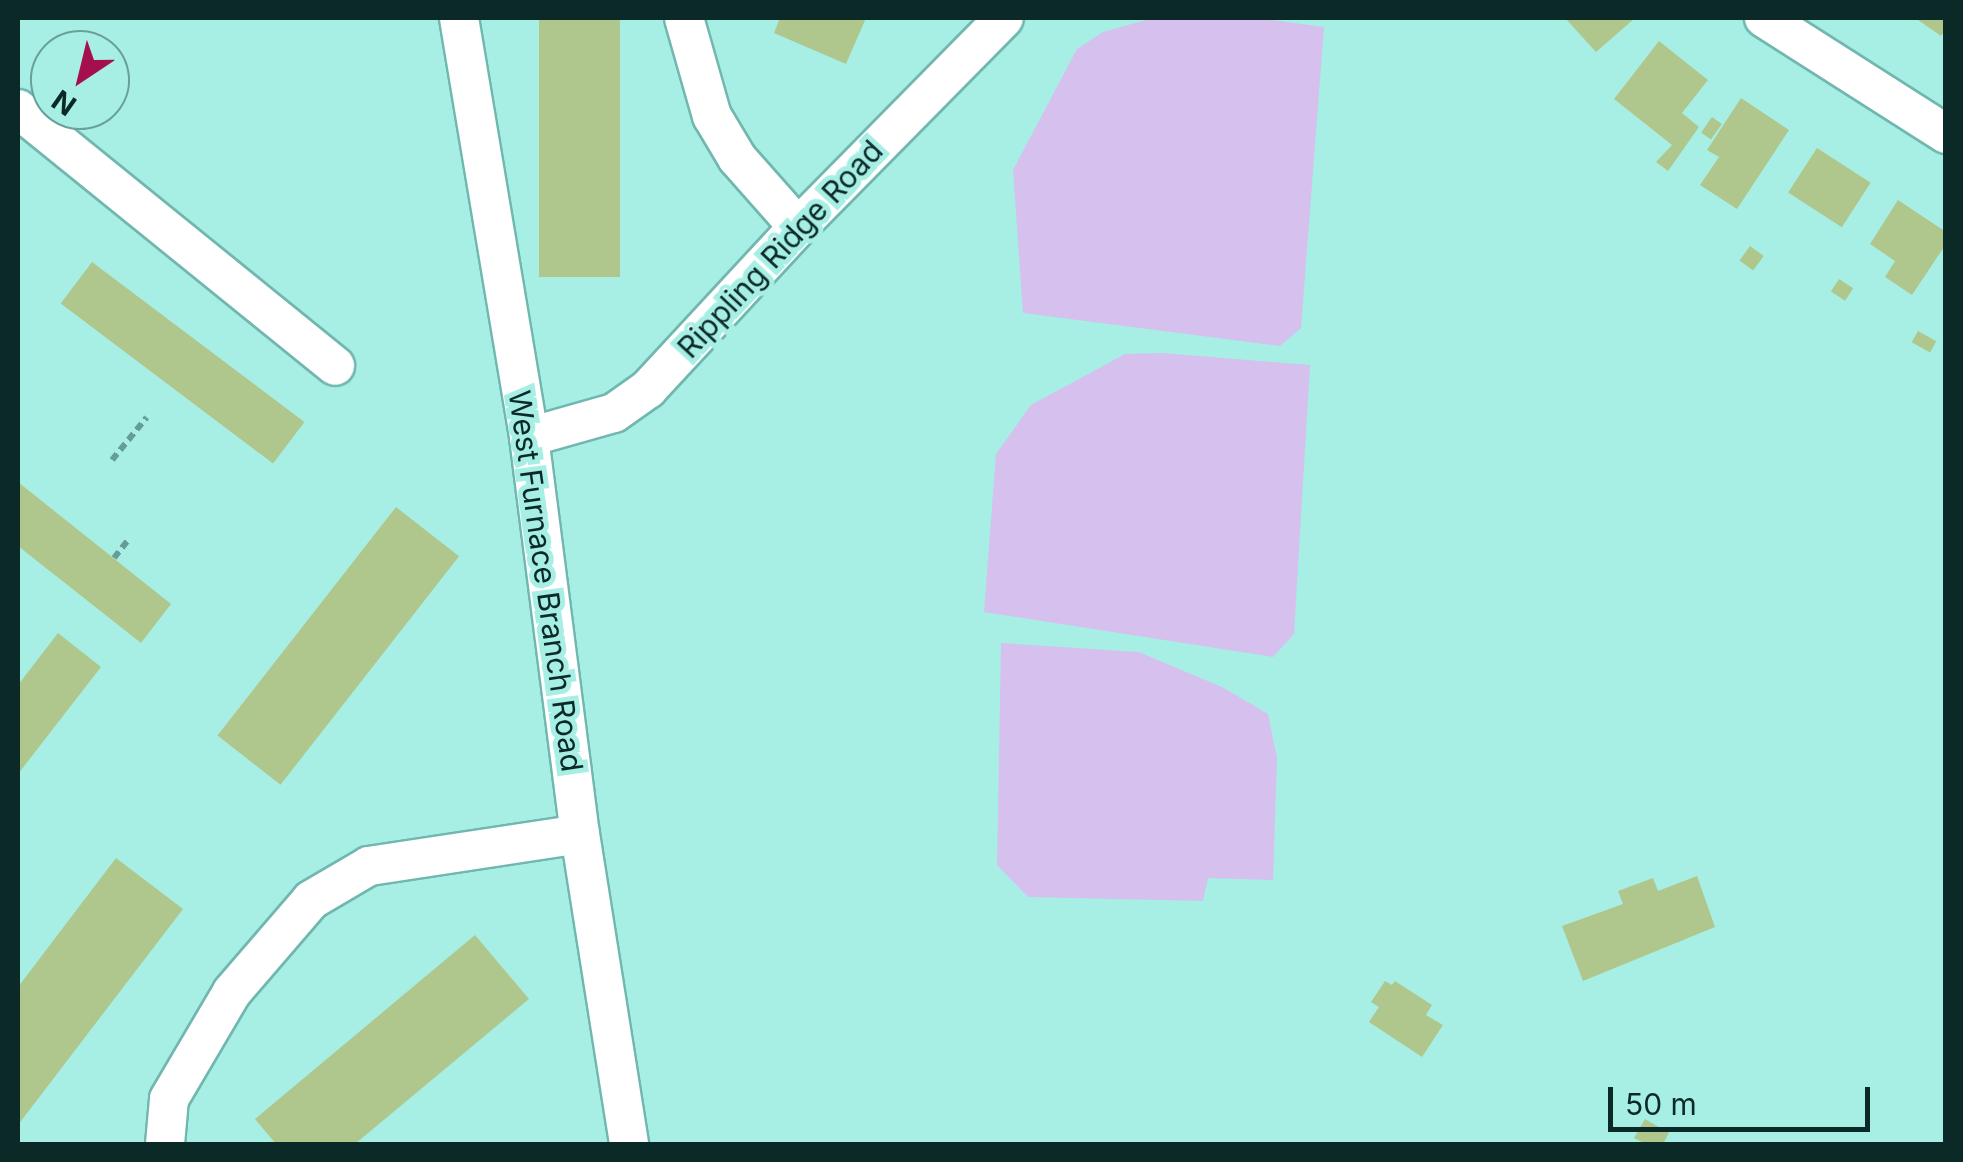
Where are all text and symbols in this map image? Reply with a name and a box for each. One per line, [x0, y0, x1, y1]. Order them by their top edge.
north arrow [30, 30, 130, 130]
text: N [45, 83, 82, 123]
street label: Rippling Ridge Road [670, 133, 890, 365]
street label: West Furnace Branch Road [501, 388, 591, 774]
scale bar [1613, 1067, 1876, 1129]
text: 50 m [1625, 1086, 1697, 1122]

